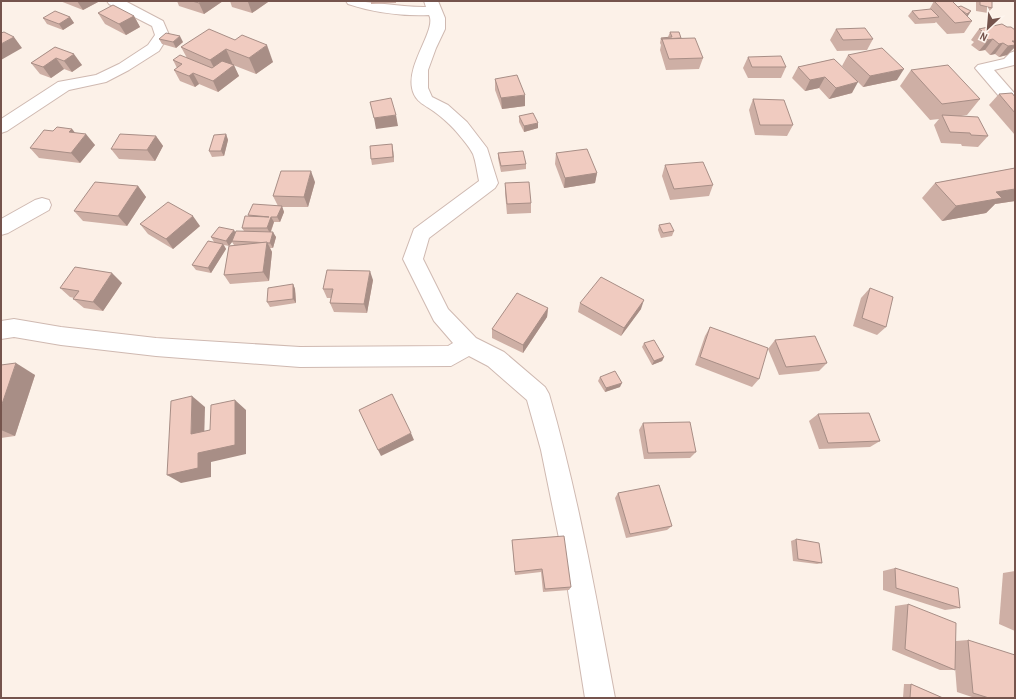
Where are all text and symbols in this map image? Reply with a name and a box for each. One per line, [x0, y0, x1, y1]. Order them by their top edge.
north arrow [968, 8, 1008, 48]
text: N [978, 29, 990, 45]

